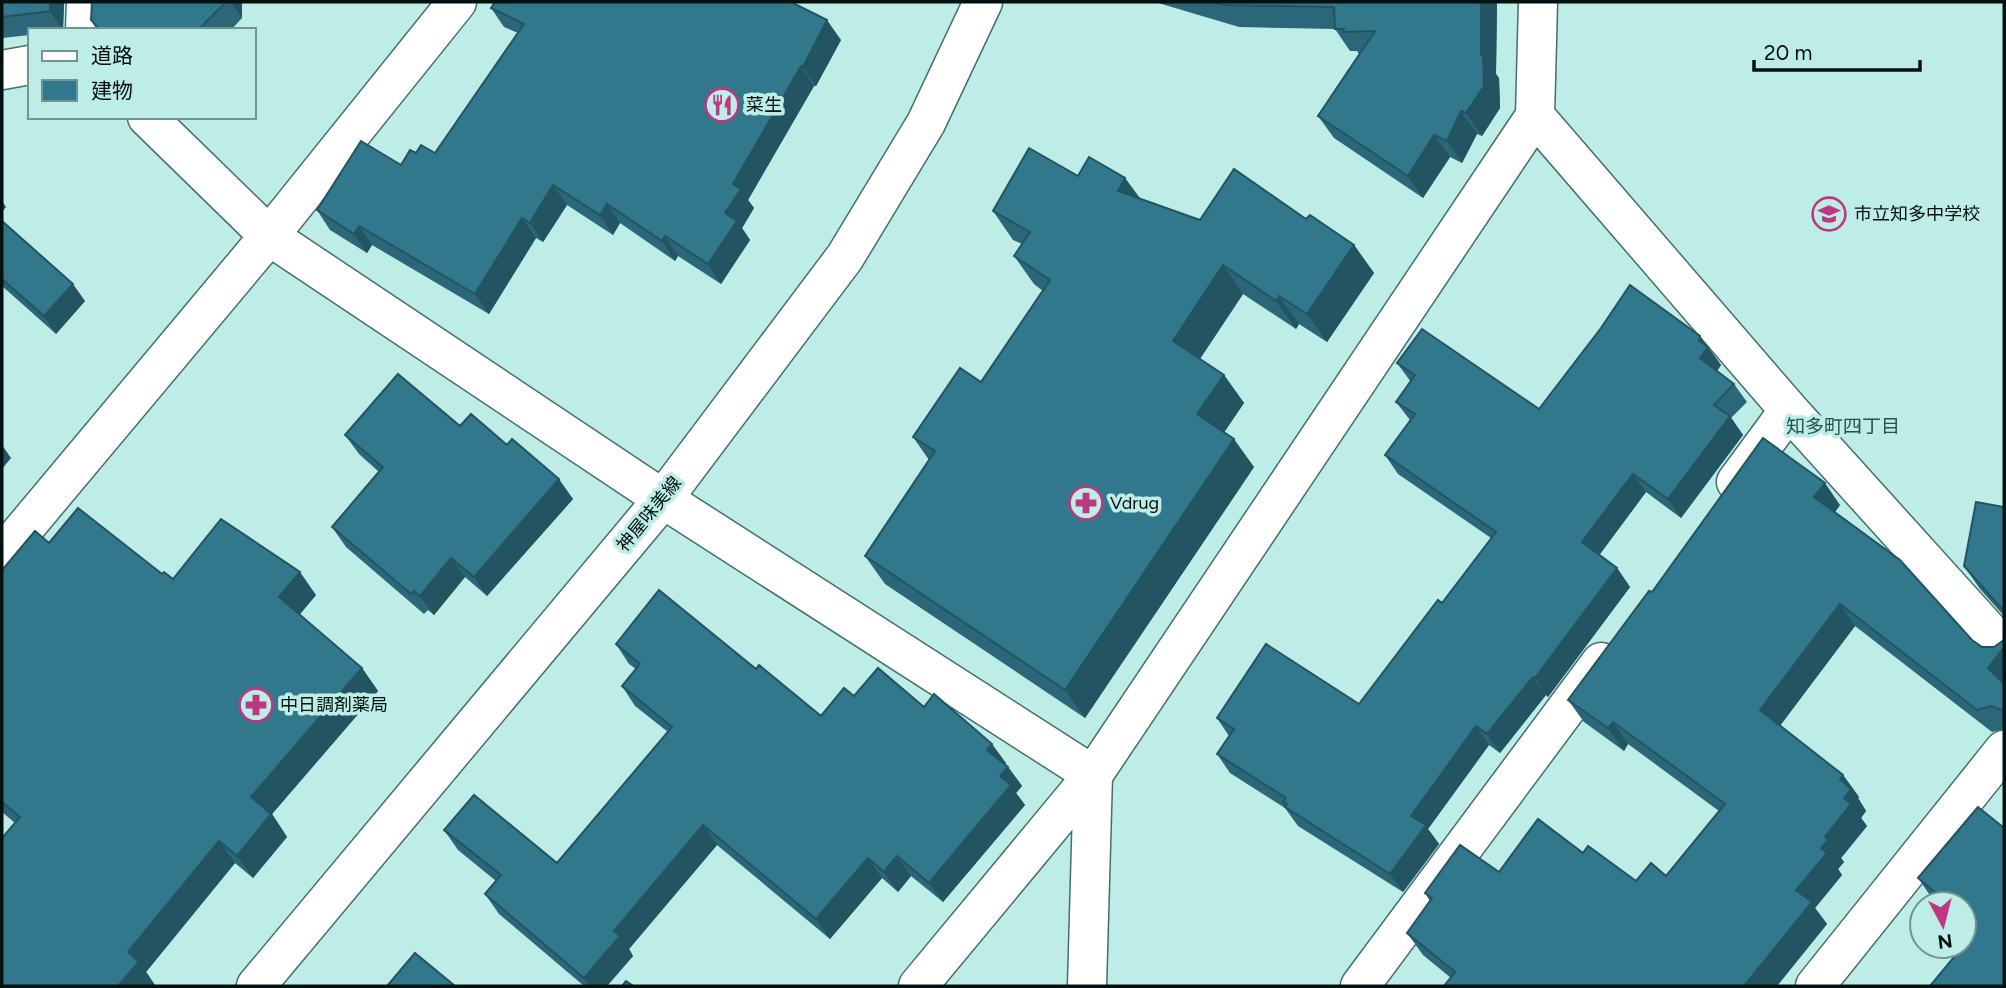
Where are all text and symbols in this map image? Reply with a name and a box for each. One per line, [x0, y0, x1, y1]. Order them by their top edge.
legend [28, 28, 256, 119]
scale bar [1754, 28, 1920, 72]
text: 20 m [1764, 40, 1812, 65]
text: 道路 [91, 43, 133, 68]
text: 建物 [91, 78, 133, 103]
restaurant icon: 菜生 [703, 86, 741, 124]
place label: 菜生 [746, 94, 782, 116]
school or university icon: 市立知多中学校 [1810, 195, 1848, 233]
place label: 市立知多中学校 [1854, 203, 1980, 225]
district label: 知多町四丁目 [1786, 415, 1900, 438]
street label: 神屋味美線 [612, 472, 686, 556]
pharmacy icon: Vdrug [1067, 484, 1105, 522]
place label: Vdrug [1110, 492, 1159, 514]
pharmacy icon: 中日調剤薬局 [237, 686, 275, 724]
place label: 中日調剤薬局 [280, 694, 388, 716]
north arrow [1908, 890, 1978, 960]
text: N [1936, 929, 1954, 954]

